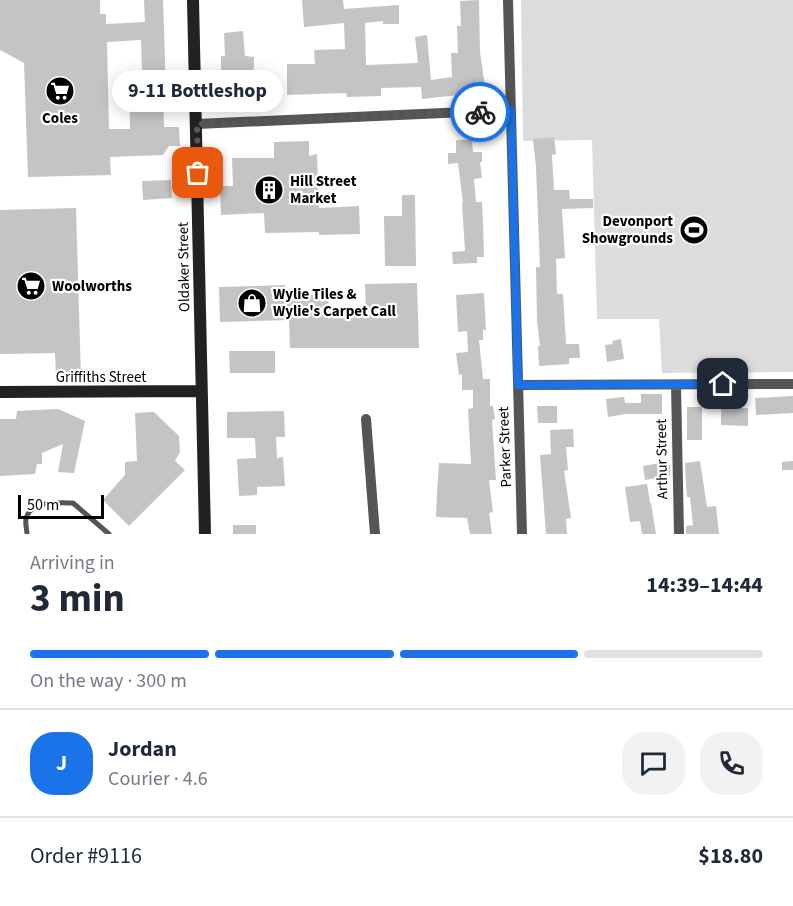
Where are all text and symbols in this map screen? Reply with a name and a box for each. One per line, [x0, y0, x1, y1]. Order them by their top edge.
callout: 9-11 Bottleshop [112, 71, 284, 113]
supermarket icon: Coles [44, 75, 76, 107]
text: 9-11 Bottleshop [128, 77, 267, 105]
courier [450, 82, 510, 142]
icon: bike [464, 96, 497, 129]
place label: Coles [42, 108, 78, 129]
pin [172, 147, 223, 198]
icon: bag [181, 156, 214, 189]
place label: Hill Street Market [290, 171, 357, 209]
building icon: Hill Street Market [253, 174, 285, 206]
place label: Devonport Showgrounds [582, 211, 673, 249]
sports icon: Devonport Showgrounds [678, 214, 710, 246]
street label: Oldaker Street [173, 222, 195, 312]
supermarket icon: Woolworths [15, 270, 47, 302]
place label: Woolworths [52, 276, 132, 297]
place label: Wylie Tiles & Wylie's Carpet Call [273, 284, 397, 322]
shop icon: Wylie Tiles & Wylie's Carpet Call [236, 287, 268, 319]
pin [697, 358, 748, 409]
street label: Griffiths Street [56, 367, 146, 388]
icon: home [706, 367, 739, 400]
street label: Parker Street [493, 406, 517, 488]
street label: Arthur Street [651, 419, 673, 499]
scale bar [18, 492, 104, 520]
text: 50 m [27, 494, 59, 516]
text: Arriving in [30, 549, 115, 577]
text: 14:39–14:44 [646, 569, 763, 601]
text: 3 min [30, 571, 125, 627]
text: On the way · 300 m [30, 667, 187, 695]
button: chat [622, 732, 685, 795]
button: phone [700, 732, 763, 795]
text: Jordan [108, 733, 177, 765]
text: J [56, 747, 67, 779]
text: Courier · 4.6 [108, 765, 208, 793]
text: Order #9116 [30, 840, 142, 872]
text: $18.80 [698, 840, 763, 872]

